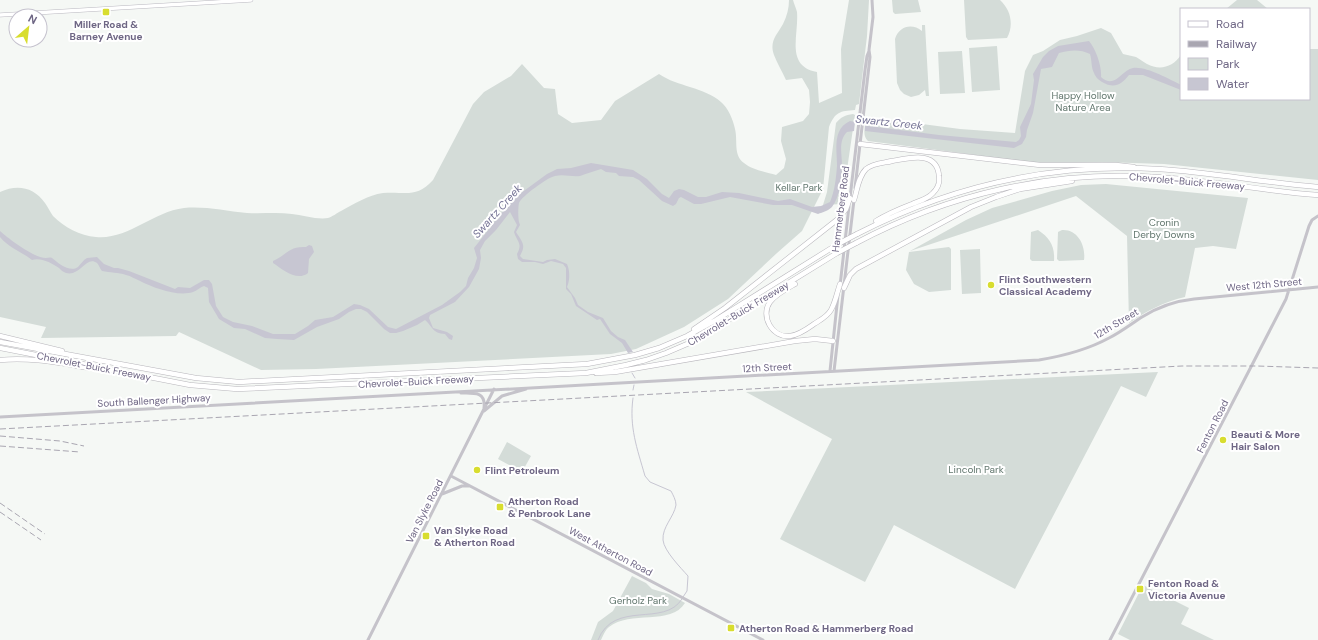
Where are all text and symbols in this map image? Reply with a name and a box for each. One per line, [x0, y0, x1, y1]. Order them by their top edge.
marker: Miller Road & Barney Avenue [101, 7, 111, 17]
north arrow [8, 8, 48, 48]
legend [1180, 8, 1310, 100]
text: N [26, 11, 40, 27]
text: Road [1216, 16, 1244, 32]
place label: Miller Road & Barney Avenue [70, 18, 142, 43]
text: Railway [1216, 36, 1257, 52]
text: Park [1216, 56, 1240, 72]
text: Water [1216, 76, 1250, 92]
park label: Happy Hollow Nature Area [1051, 89, 1115, 114]
water label: Swartz Creek [855, 112, 924, 133]
street label: Hammerberg Road [829, 165, 852, 253]
street label: Chevrolet-Buick Freeway [1129, 170, 1246, 193]
water label: Swartz Creek [469, 181, 525, 241]
park label: Kellar Park [775, 181, 823, 194]
park label: Cronin Derby Downs [1133, 216, 1195, 241]
place label: Flint Southwestern Classical Academy [999, 273, 1092, 298]
street label: West 12th Street [1226, 275, 1302, 294]
street label: Chevrolet-Buick Freeway [685, 278, 792, 349]
marker: Flint Southwestern Classical Academy [986, 280, 996, 290]
street label: 12th Street [1092, 305, 1141, 342]
street label: Chevrolet-Buick Freeway [36, 349, 153, 384]
street label: 12th Street [742, 360, 792, 375]
street label: Chevrolet-Buick Freeway [358, 372, 475, 391]
street label: South Ballenger Highway [97, 391, 211, 410]
street label: Fenton Road [1193, 397, 1231, 455]
place label: Beauti & More Hair Salon [1231, 428, 1300, 453]
marker: Beauti & More Hair Salon [1218, 435, 1228, 445]
park label: Lincoln Park [948, 463, 1004, 476]
place label: Flint Petroleum [485, 464, 559, 477]
marker: Flint Petroleum [472, 465, 482, 475]
street label: Van Slyke Road [403, 477, 446, 545]
place label: Atherton Road & Penbrook Lane [508, 495, 591, 520]
marker: Atherton Road & Penbrook Lane [495, 502, 505, 512]
place label: Van Slyke Road & Atherton Road [434, 524, 515, 549]
street label: West Atherton Road [567, 524, 655, 579]
marker: Van Slyke Road & Atherton Road [421, 531, 431, 541]
place label: Fenton Road & Victoria Avenue [1148, 577, 1225, 602]
marker: Fenton Road & Victoria Avenue [1135, 584, 1145, 594]
park label: Gerholz Park [609, 594, 667, 607]
place label: Atherton Road & Hammerberg Road [739, 622, 913, 635]
marker: Atherton Road & Hammerberg Road [726, 623, 736, 633]

